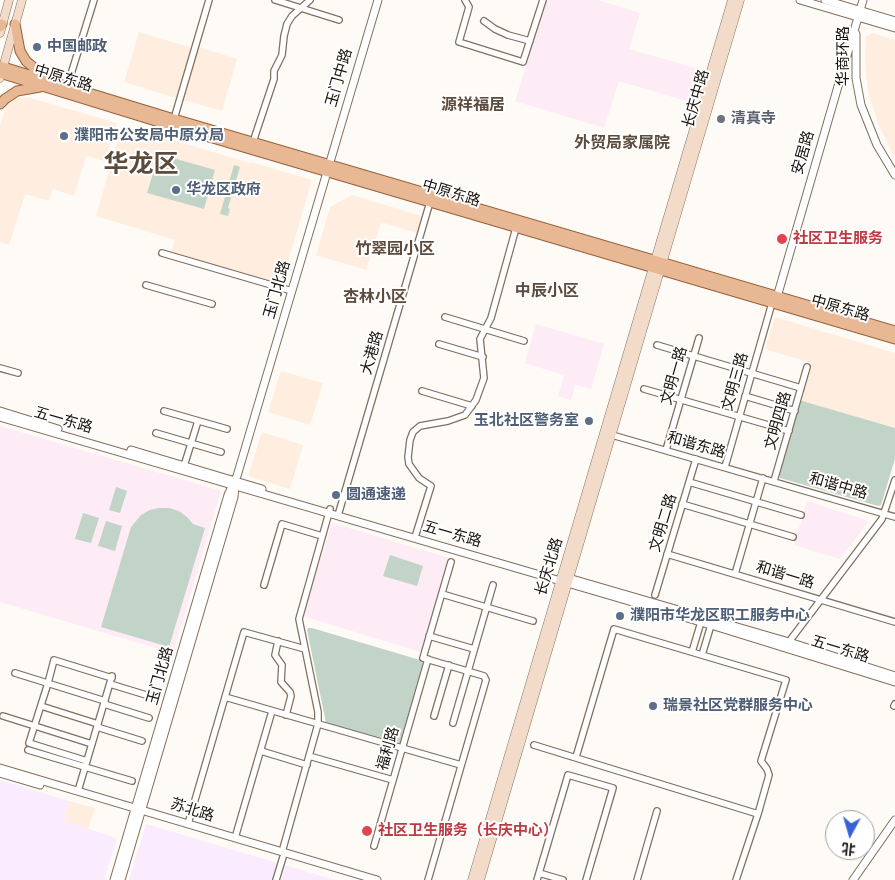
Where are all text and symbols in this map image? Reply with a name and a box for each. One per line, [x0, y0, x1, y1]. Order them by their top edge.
street label: 华商环路 [835, 26, 853, 86]
place label: 中国邮政 [47, 38, 107, 56]
marker: 中国邮政 [31, 41, 43, 53]
street label: 玉门中路 [323, 47, 357, 109]
street label: 中原东路 [32, 62, 94, 96]
street label: 长庆中路 [680, 68, 714, 130]
district label: 源祥福居 [441, 96, 505, 116]
place label: 清真寺 [731, 110, 776, 128]
marker: 清真寺 [715, 113, 727, 125]
place label: 濮阳市公安局中原分局 [74, 127, 224, 145]
street label: 安居路 [789, 129, 819, 177]
marker: 濮阳市公安局中原分局 [58, 130, 70, 142]
district label: 外贸局家属院 [574, 134, 670, 154]
district label: 华龙区 [104, 151, 178, 181]
street label: 中原东路 [420, 177, 482, 211]
place label: 华龙区政府 [186, 181, 261, 199]
marker: 华龙区政府 [170, 184, 182, 196]
place label: 社区卫生服务 [793, 230, 883, 248]
marker: 社区卫生服务 [775, 232, 789, 246]
district label: 竹翠园小区 [355, 240, 435, 260]
street label: 玉门北路 [261, 259, 295, 321]
district label: 中辰小区 [515, 282, 579, 302]
district label: 杏林小区 [343, 288, 407, 308]
street label: 中原东路 [809, 292, 871, 326]
street label: 大港路 [358, 329, 388, 377]
street label: 文明一路 [658, 345, 692, 407]
street label: 文明三路 [719, 351, 753, 413]
street label: 文明四路 [762, 390, 796, 452]
street label: 五一东路 [32, 404, 94, 438]
place label: 玉北社区警务室 [474, 412, 579, 430]
marker: 玉北社区警务室 [583, 415, 595, 427]
street label: 和谐东路 [665, 429, 727, 463]
street label: 和谐中路 [807, 470, 869, 504]
place label: 圆通速递 [346, 486, 406, 504]
marker: 圆通速递 [330, 489, 342, 501]
street label: 文明二路 [647, 492, 681, 554]
street label: 五一东路 [421, 518, 483, 552]
street label: 长庆北路 [533, 536, 567, 598]
street label: 和谐一路 [754, 559, 816, 593]
place label: 濮阳市华龙区职工服务中心 [630, 607, 810, 625]
marker: 濮阳市华龙区职工服务中心 [614, 610, 626, 622]
street label: 五一东路 [809, 633, 871, 667]
street label: 玉门北路 [144, 645, 178, 707]
place label: 瑞景社区党群服务中心 [663, 697, 813, 715]
marker: 瑞景社区党群服务中心 [647, 700, 659, 712]
street label: 福利路 [374, 725, 404, 773]
street label: 苏北路 [168, 796, 216, 826]
north arrow [825, 810, 875, 860]
place label: 社区卫生服务（长庆中心） [378, 822, 558, 840]
marker: 社区卫生服务（长庆中心） [360, 824, 374, 838]
text: 北 [841, 838, 857, 860]

